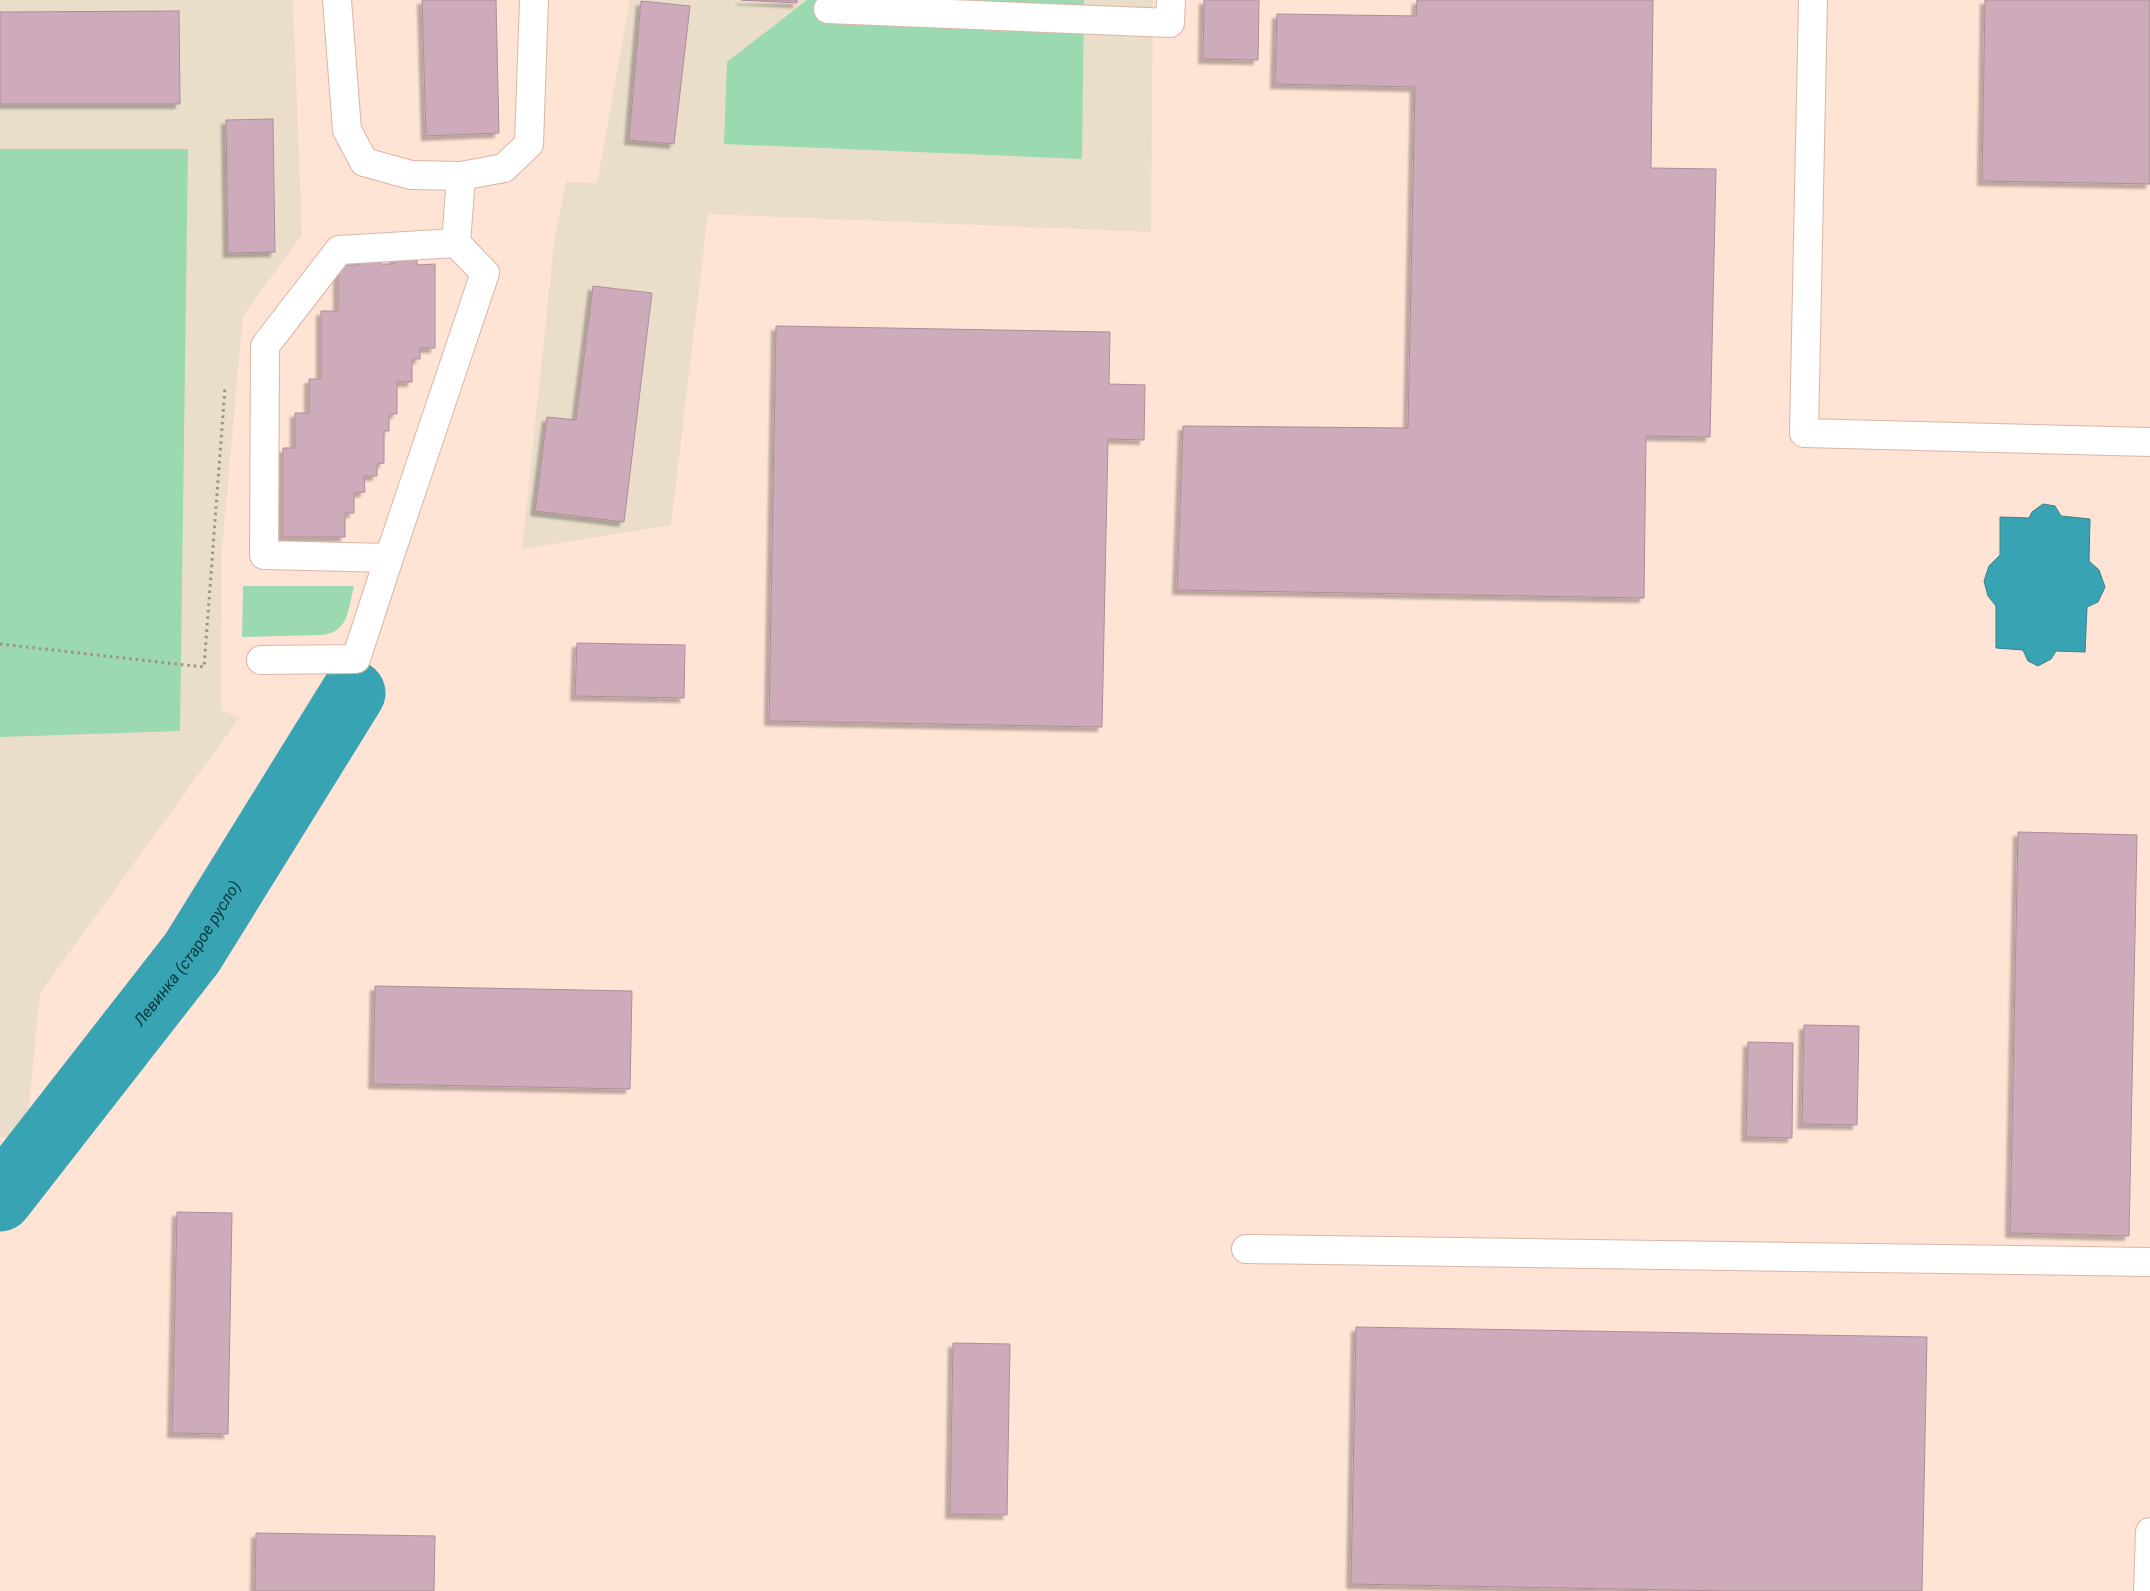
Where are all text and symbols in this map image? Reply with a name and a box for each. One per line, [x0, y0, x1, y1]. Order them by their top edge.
water label: Левинка (старое русло) [129, 877, 244, 1030]

